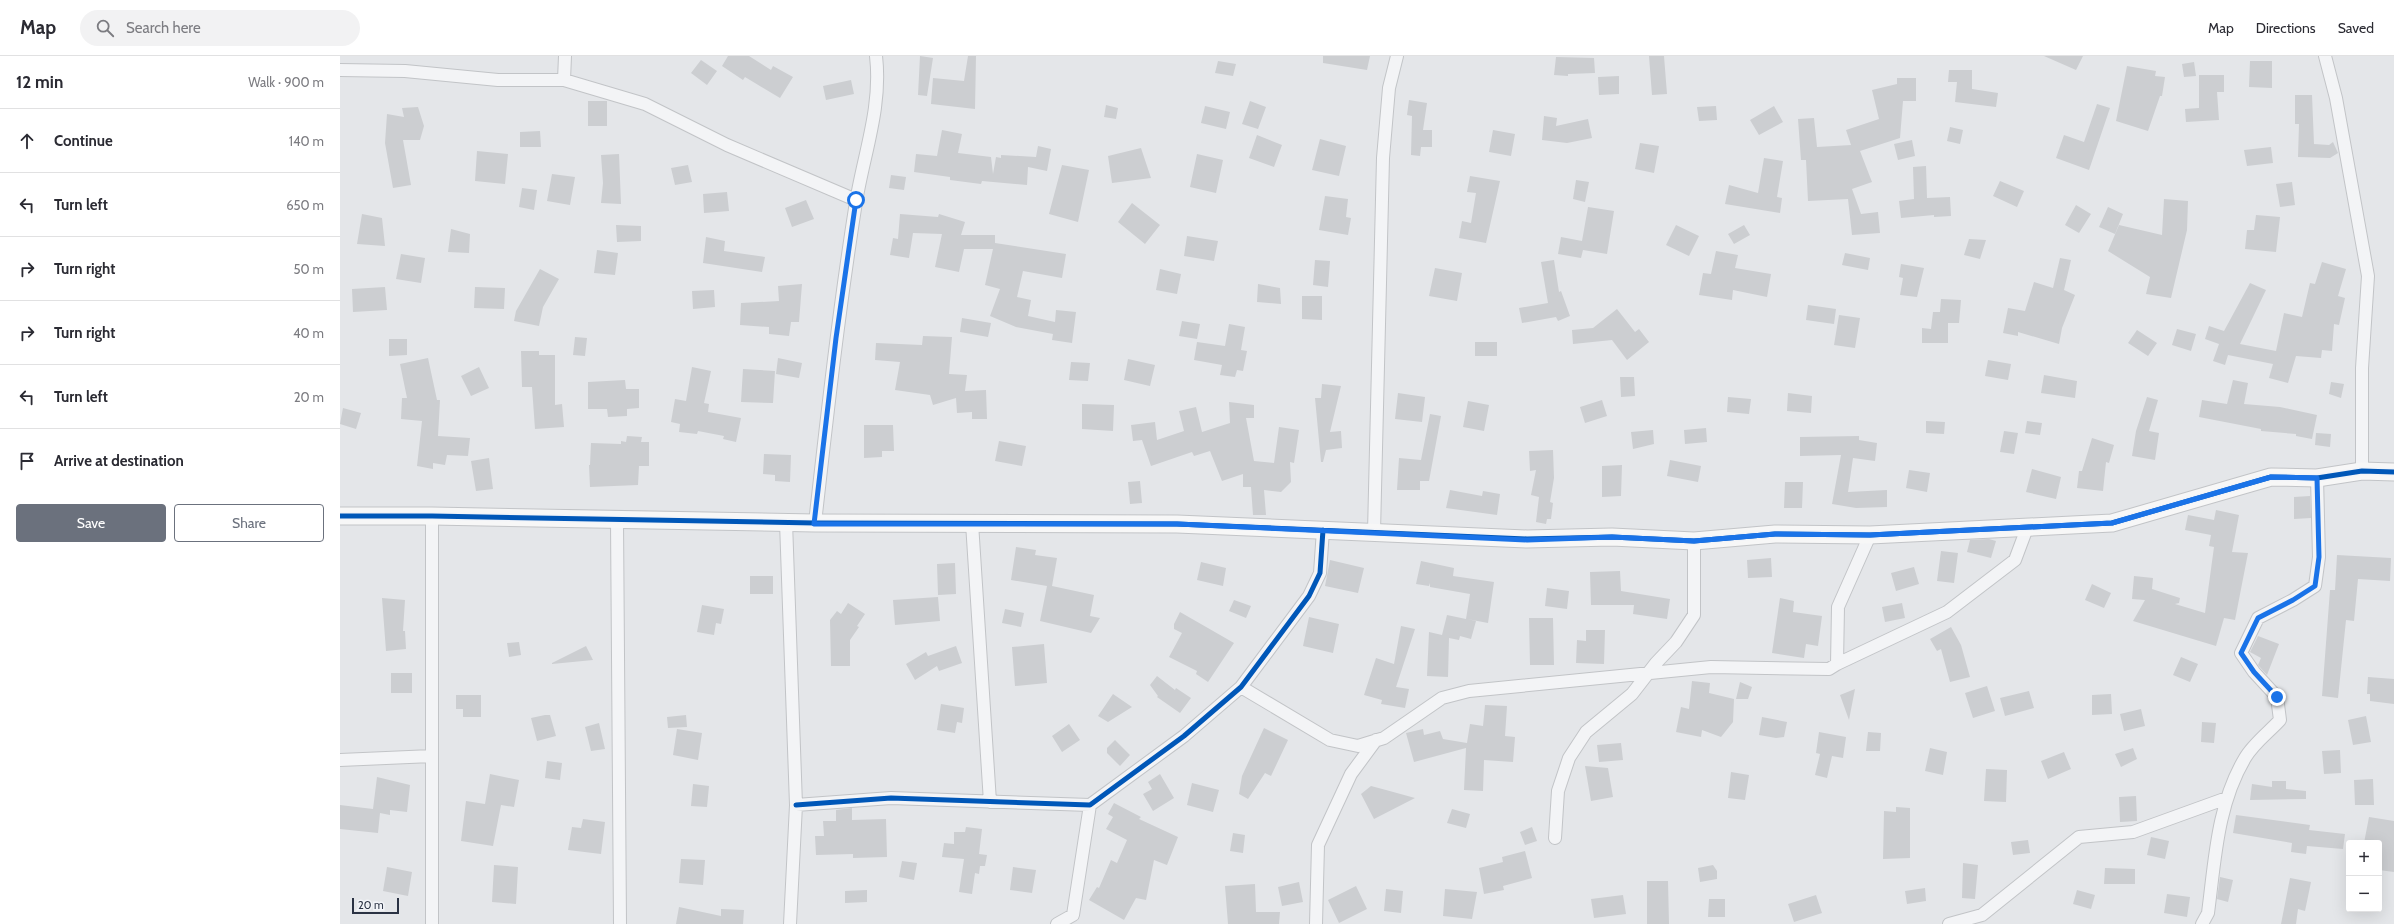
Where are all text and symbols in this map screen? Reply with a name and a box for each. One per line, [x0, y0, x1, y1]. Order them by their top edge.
search box [80, 10, 360, 46]
text: Map [20, 16, 56, 39]
icon: search [94, 17, 116, 39]
text: Search here [126, 19, 201, 37]
text: Map [2208, 19, 2234, 37]
text: Directions [2256, 19, 2316, 37]
text: Saved [2338, 19, 2374, 37]
text: 12 min [16, 72, 63, 92]
text: Walk · 900 m [248, 74, 324, 90]
icon: ahead [16, 130, 38, 152]
text: Continue [54, 132, 113, 150]
text: 140 m [289, 133, 324, 149]
route start [847, 191, 865, 209]
icon: left [16, 194, 38, 216]
text: Turn left [54, 196, 108, 214]
text: 650 m [286, 197, 324, 213]
icon: right [16, 258, 38, 280]
text: Turn right [54, 260, 115, 278]
text: 50 m [294, 261, 324, 277]
icon: right [16, 322, 38, 344]
text: Turn right [54, 324, 115, 342]
text: 40 m [293, 325, 324, 341]
icon: left [16, 386, 38, 408]
text: Turn left [54, 388, 108, 406]
text: 20 m [294, 389, 324, 405]
icon: arrive [16, 450, 38, 472]
text: Arrive at destination [54, 452, 184, 470]
button: Save [16, 504, 166, 542]
button: Share [174, 504, 324, 542]
route end [2268, 688, 2286, 706]
map controls [2346, 840, 2382, 912]
button: + [2346, 840, 2382, 876]
button: − [2346, 876, 2382, 912]
scale bar [352, 896, 399, 915]
text: 20 m [358, 898, 384, 912]

